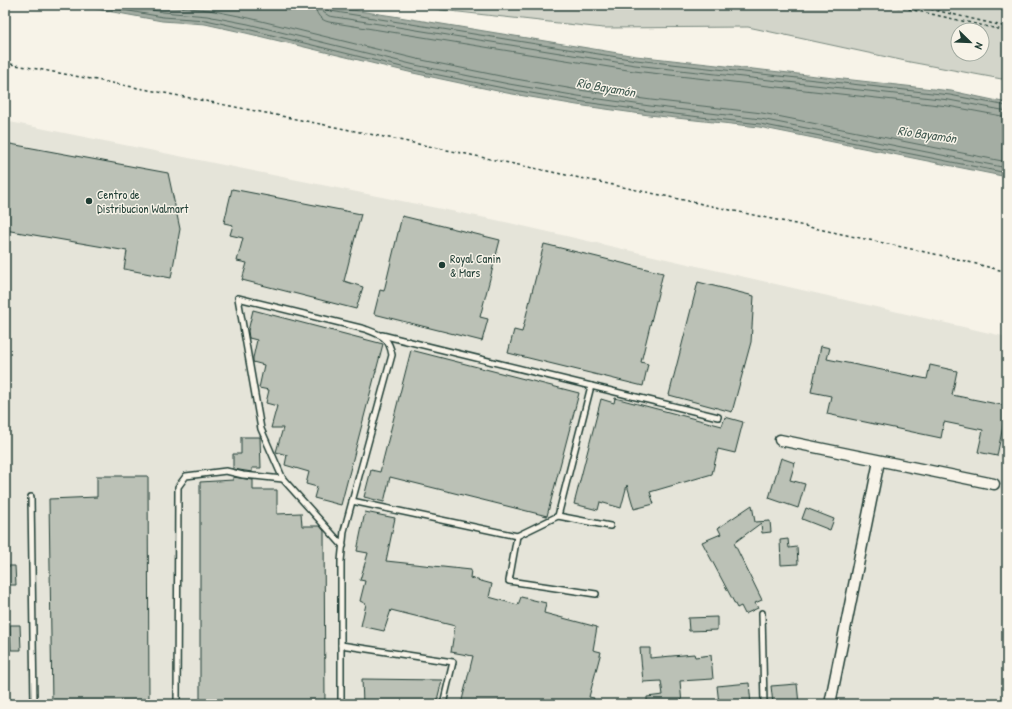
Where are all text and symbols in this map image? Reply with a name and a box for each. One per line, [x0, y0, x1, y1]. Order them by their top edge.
north arrow [950, 22, 990, 62]
text: N [972, 40, 987, 51]
water label: Río Bayamón [575, 73, 638, 101]
water label: Río Bayamón [896, 121, 959, 147]
place label: Centro de Distribucion Walmart [97, 186, 189, 217]
marker: Centro de Distribucion Walmart [84, 196, 94, 206]
place label: Royal Canin & Mars [450, 250, 501, 281]
marker: Royal Canin & Mars [437, 260, 447, 270]

